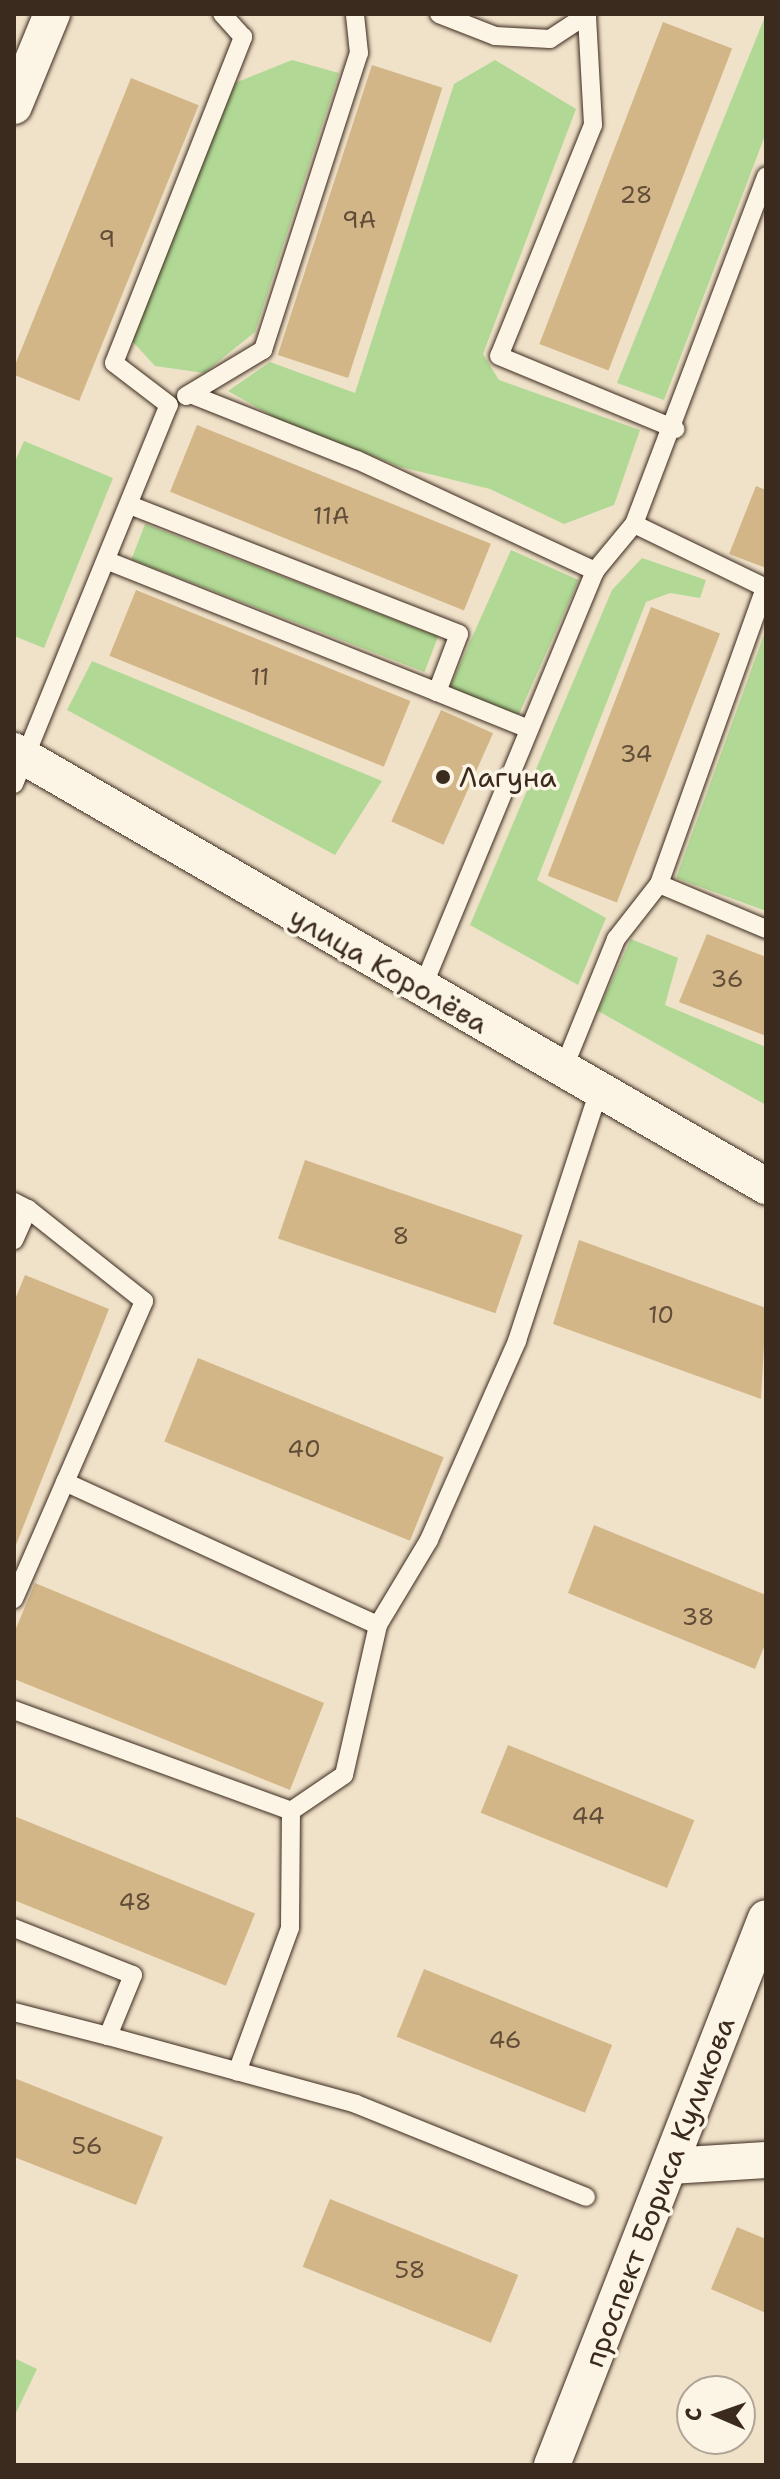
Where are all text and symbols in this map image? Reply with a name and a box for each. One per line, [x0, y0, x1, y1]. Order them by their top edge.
house number: 28 [620, 182, 652, 210]
house number: 9А [342, 207, 376, 235]
house number: 9 [99, 226, 115, 254]
house number: 11А [313, 503, 349, 531]
house number: 11 [250, 664, 270, 692]
house number: 34 [620, 741, 652, 769]
place label: Лагуна [459, 760, 557, 794]
marker: Лагуна [434, 768, 452, 786]
street label: улица Королёва [284, 900, 494, 1040]
house number: 36 [711, 966, 743, 994]
house number: 8 [393, 1223, 409, 1251]
house number: 10 [648, 1302, 674, 1330]
house number: 40 [287, 1436, 321, 1464]
house number: 38 [682, 1604, 714, 1632]
house number: 44 [572, 1803, 604, 1831]
house number: 48 [118, 1889, 152, 1917]
street label: проспект Бориса Куликова [577, 2012, 741, 2372]
house number: 46 [488, 2027, 522, 2055]
house number: 56 [71, 2133, 103, 2161]
house number: 58 [395, 2257, 425, 2285]
north arrow [676, 2375, 756, 2455]
text: С [679, 2407, 708, 2421]

